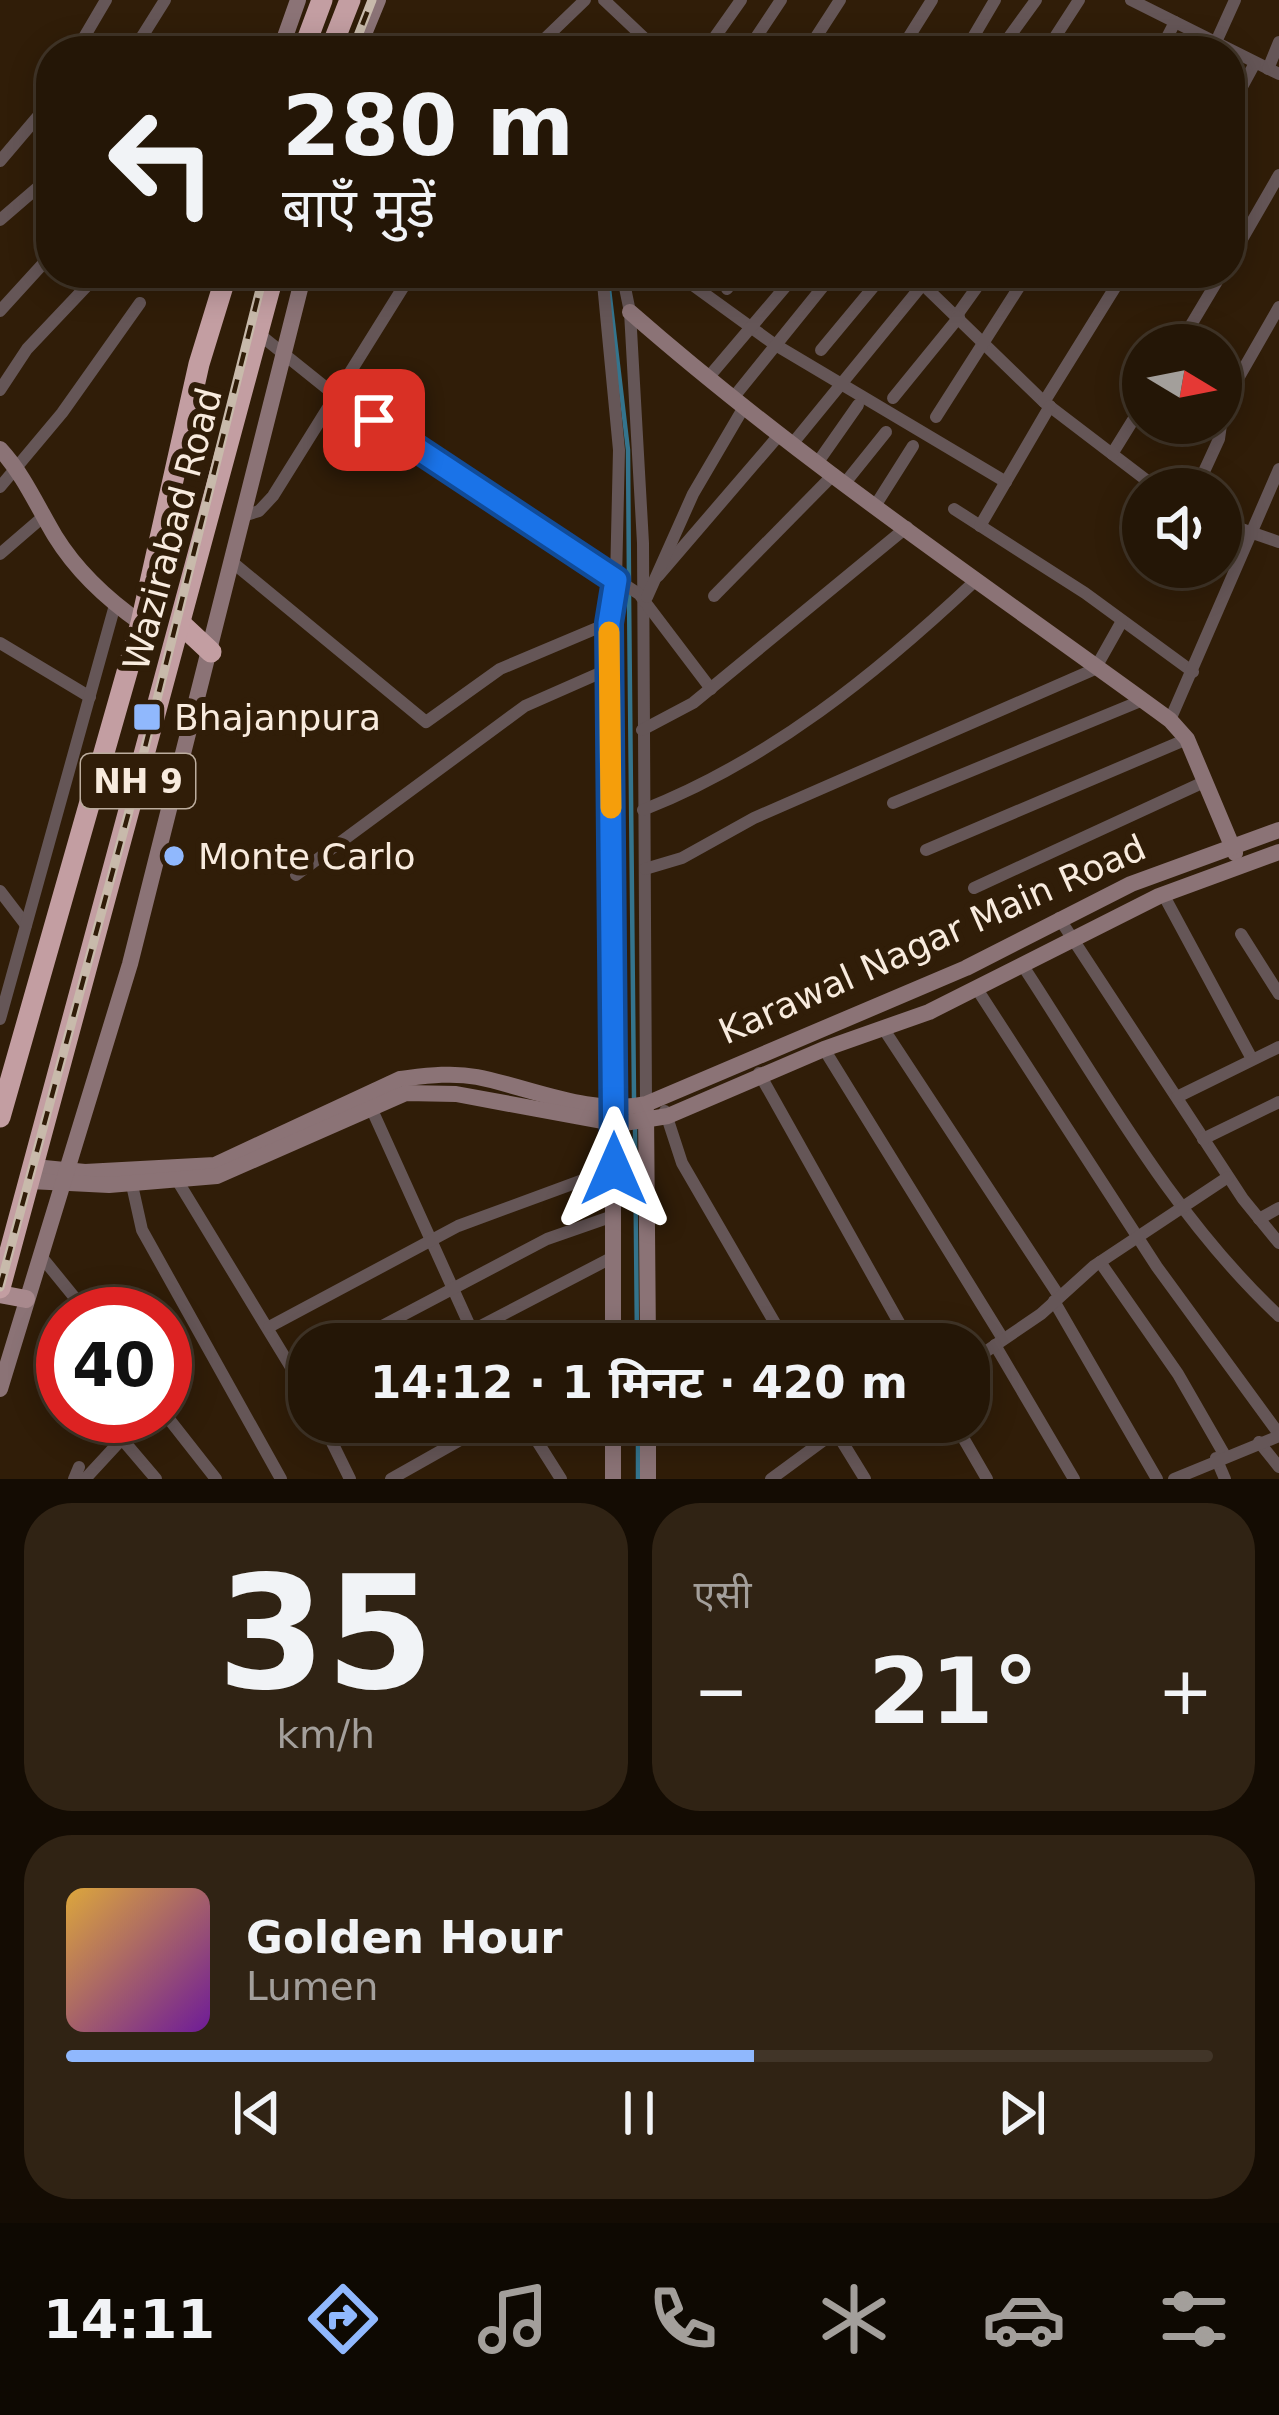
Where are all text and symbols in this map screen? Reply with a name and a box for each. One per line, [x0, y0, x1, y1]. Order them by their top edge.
text: 280 m [282, 77, 574, 175]
icon: left [84, 84, 240, 240]
text: बाएँ मुड़ें [282, 177, 435, 240]
north arrow [1122, 324, 1242, 444]
map controls [1122, 324, 1242, 588]
pin [323, 369, 425, 471]
street label: Wazirabad Road [115, 383, 230, 675]
icon: arrive [341, 387, 407, 453]
button: sound [1122, 468, 1242, 588]
place label: Bhajanpura [174, 697, 381, 738]
marker: Bhajanpura [131, 701, 163, 733]
road number: NH 9 [81, 754, 195, 808]
street label: Karawal Nagar Main Road [713, 827, 1152, 1052]
place label: Monte Carlo [198, 836, 416, 877]
marker: Monte Carlo [161, 843, 187, 869]
position arrow [551, 1106, 677, 1232]
speed limit sign: 40 [36, 1287, 192, 1443]
text: 14:12 · 1 मिनट · 420 m [370, 1356, 908, 1409]
text: 35 [217, 1543, 434, 1725]
text: एसी [694, 1572, 752, 1617]
text: 21° [868, 1639, 1038, 1744]
text: − [694, 1653, 749, 1730]
text: + [1158, 1653, 1213, 1730]
text: km/h [277, 1712, 375, 1757]
text: Golden Hour [246, 1911, 563, 1964]
text: Lumen [246, 1964, 378, 2009]
icon: previous [224, 2080, 290, 2146]
icon: pause [606, 2080, 672, 2146]
icon: next [989, 2080, 1055, 2146]
icon: directions [301, 2277, 385, 2361]
icon: music [471, 2277, 555, 2361]
icon: phone [641, 2277, 725, 2361]
icon: climate [812, 2277, 896, 2361]
icon: car [982, 2277, 1066, 2361]
icon: filters [1152, 2277, 1236, 2361]
text: 14:11 [43, 2288, 215, 2351]

